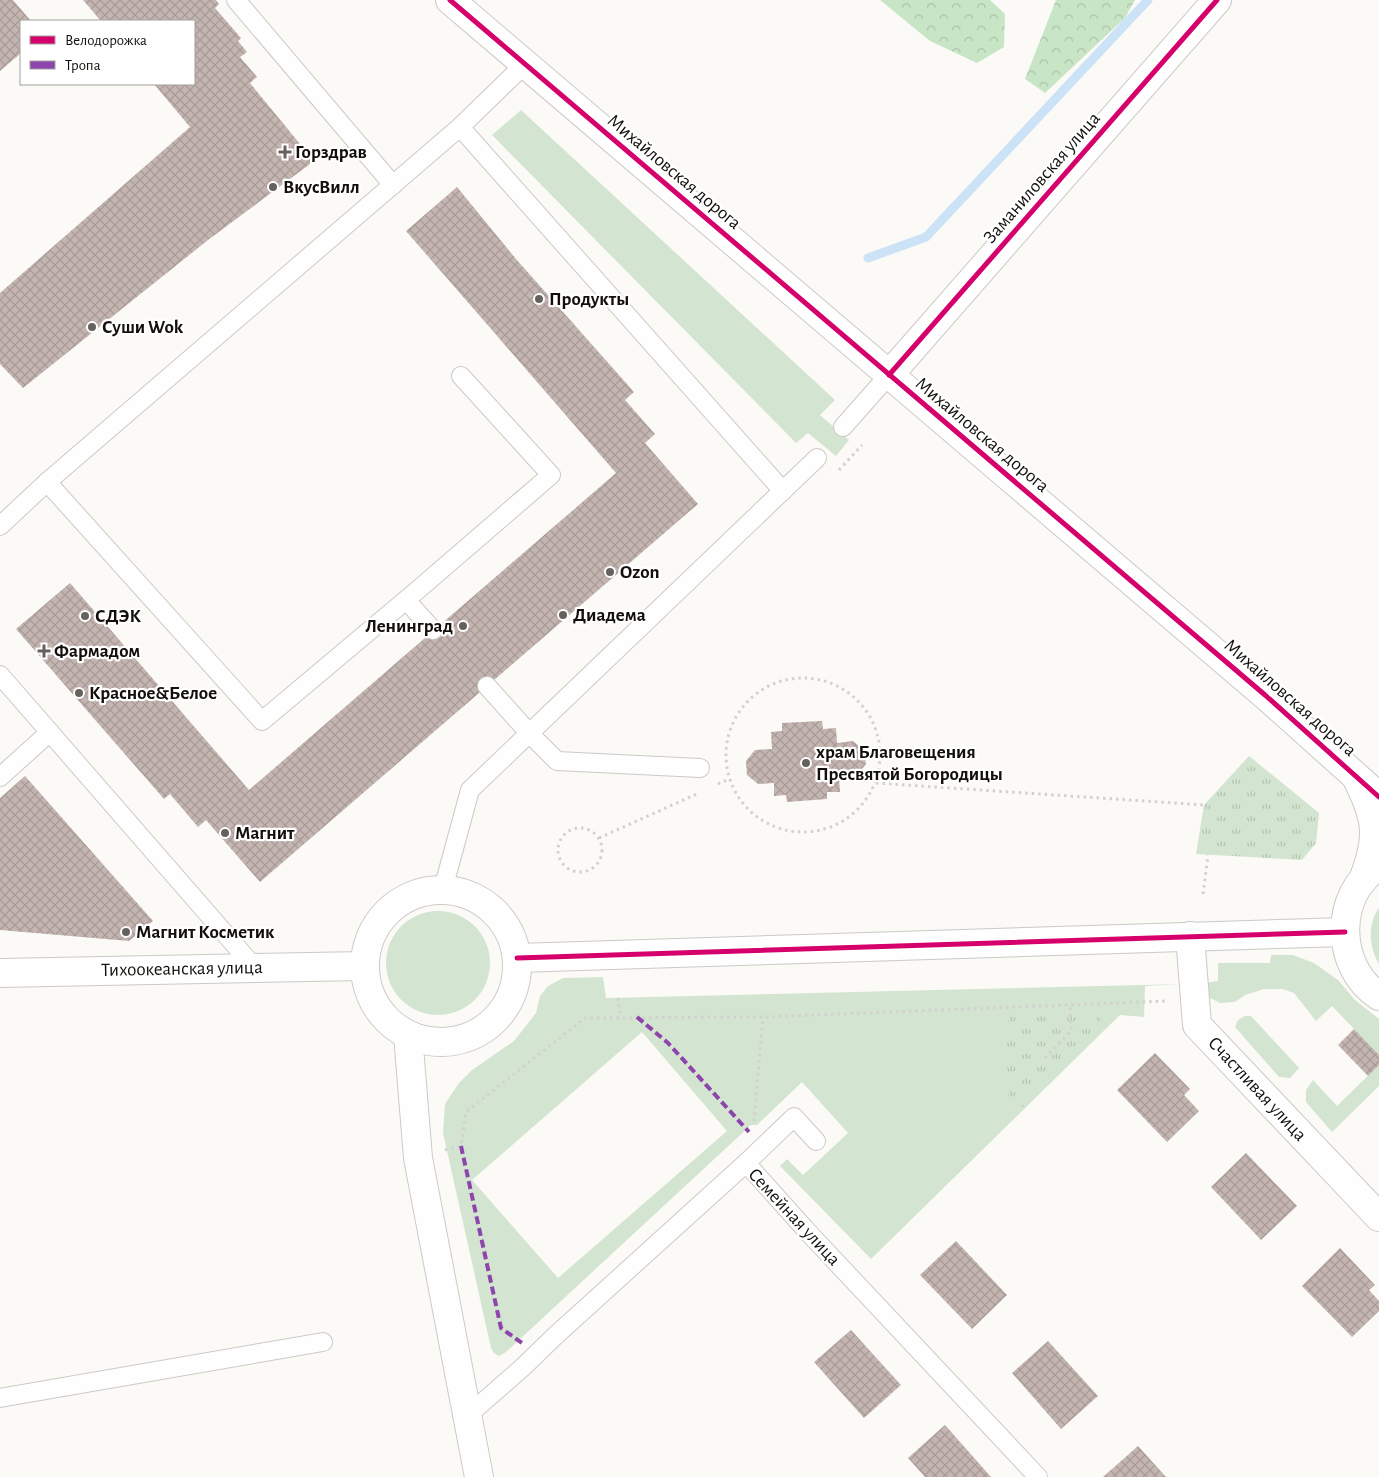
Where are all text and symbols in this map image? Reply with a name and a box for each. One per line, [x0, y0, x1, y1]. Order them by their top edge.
legend [20, 20, 195, 85]
text: Велодорожка [65, 33, 147, 48]
text: Тропа [65, 58, 101, 73]
street label: Заманиловская улица [980, 109, 1104, 247]
street label: Михайловская дорога [604, 111, 745, 233]
place label: Горздрав [295, 143, 367, 162]
marker: Горздрав [279, 146, 291, 158]
place label: ВкусВилл [283, 178, 360, 197]
marker: ВкусВилл [267, 181, 279, 193]
place label: Продукты [549, 290, 629, 309]
marker: Продукты [533, 293, 545, 305]
place label: Суши Wok [102, 318, 184, 337]
marker: Суши Wok [86, 321, 98, 333]
street label: Михайловская дорога [912, 374, 1053, 496]
place label: Ozon [620, 563, 659, 582]
marker: Ozon [604, 566, 616, 578]
place label: Диадема [573, 606, 646, 625]
place label: СДЭК [95, 607, 142, 626]
marker: Диадема [557, 609, 569, 621]
marker: СДЭК [79, 610, 91, 622]
place label: Ленинград [365, 617, 453, 636]
marker: Ленинград [457, 620, 469, 632]
street label: Михайловская дорога [1220, 636, 1360, 760]
place label: Фармадом [54, 642, 140, 661]
marker: Фармадом [38, 645, 50, 657]
place label: Красное&Белое [89, 684, 217, 703]
marker: Красное&Белое [73, 687, 85, 699]
place label: храм Благовещения Пресвятой Богородицы [816, 743, 1003, 784]
marker: храм Благовещения Пресвятой Богородицы [800, 757, 812, 769]
place label: Магнит [235, 824, 295, 843]
marker: Магнит [219, 827, 231, 839]
place label: Магнит Косметик [136, 923, 275, 942]
marker: Магнит Косметик [120, 926, 132, 938]
street label: Тихоокеанская улица [101, 958, 263, 980]
street label: Счастливая улица [1204, 1033, 1310, 1145]
street label: Семейная улица [744, 1165, 844, 1269]

